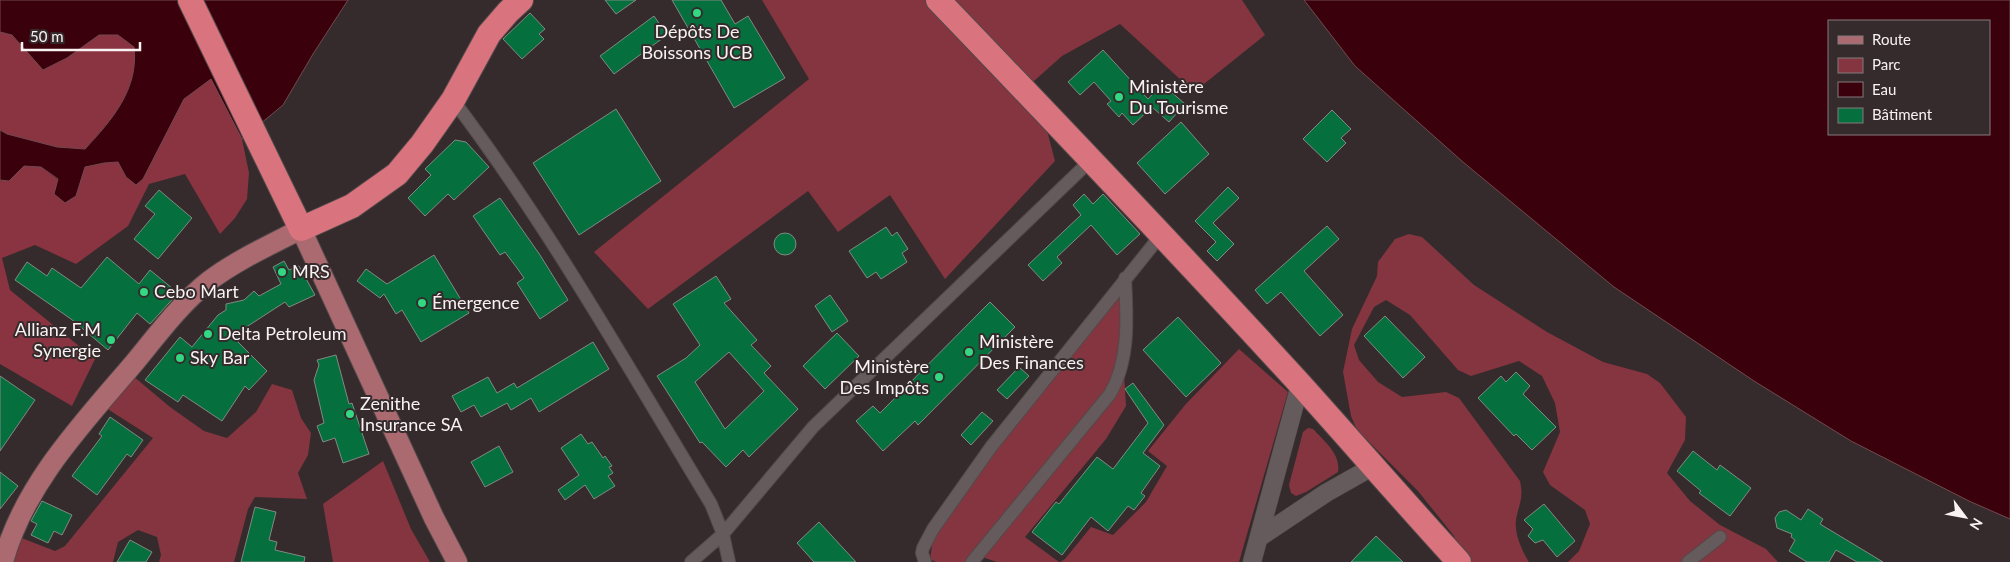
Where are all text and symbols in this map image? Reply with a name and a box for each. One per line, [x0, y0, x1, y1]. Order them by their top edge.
marker: Dépôts De Boissons UCB [691, 7, 703, 19]
scale bar [22, 20, 140, 52]
place label: Dépôts De Boissons UCB [641, 20, 753, 63]
legend [1828, 20, 1990, 135]
text: 50 m [30, 27, 64, 45]
text: Route [1872, 30, 1911, 48]
text: Parc [1872, 55, 1901, 73]
place label: Ministère Du Tourisme [1129, 75, 1228, 118]
text: Eau [1872, 80, 1896, 98]
marker: Ministère Du Tourisme [1113, 91, 1125, 103]
text: Bâtiment [1872, 105, 1933, 123]
place label: MRS [292, 260, 330, 282]
marker: MRS [276, 266, 288, 278]
place label: Cebo Mart [154, 280, 239, 302]
marker: Cebo Mart [138, 286, 150, 298]
place label: Émergence [432, 291, 520, 313]
marker: Émergence [416, 297, 428, 309]
place label: Allianz F.M Synergie [15, 318, 101, 361]
place label: Delta Petroleum [218, 322, 347, 344]
marker: Delta Petroleum [202, 328, 214, 340]
place label: Ministère Des Finances [979, 330, 1084, 373]
marker: Allianz F.M Synergie [105, 334, 117, 346]
place label: Sky Bar [190, 346, 250, 368]
marker: Ministère Des Finances [963, 346, 975, 358]
marker: Sky Bar [174, 352, 186, 364]
place label: Ministère Des Impôts [839, 355, 929, 398]
marker: Ministère Des Impôts [933, 371, 945, 383]
place label: Zenithe Insurance SA [360, 392, 463, 435]
marker: Zenithe Insurance SA [344, 408, 356, 420]
north arrow [1940, 492, 1990, 542]
text: N [1966, 515, 1987, 533]

